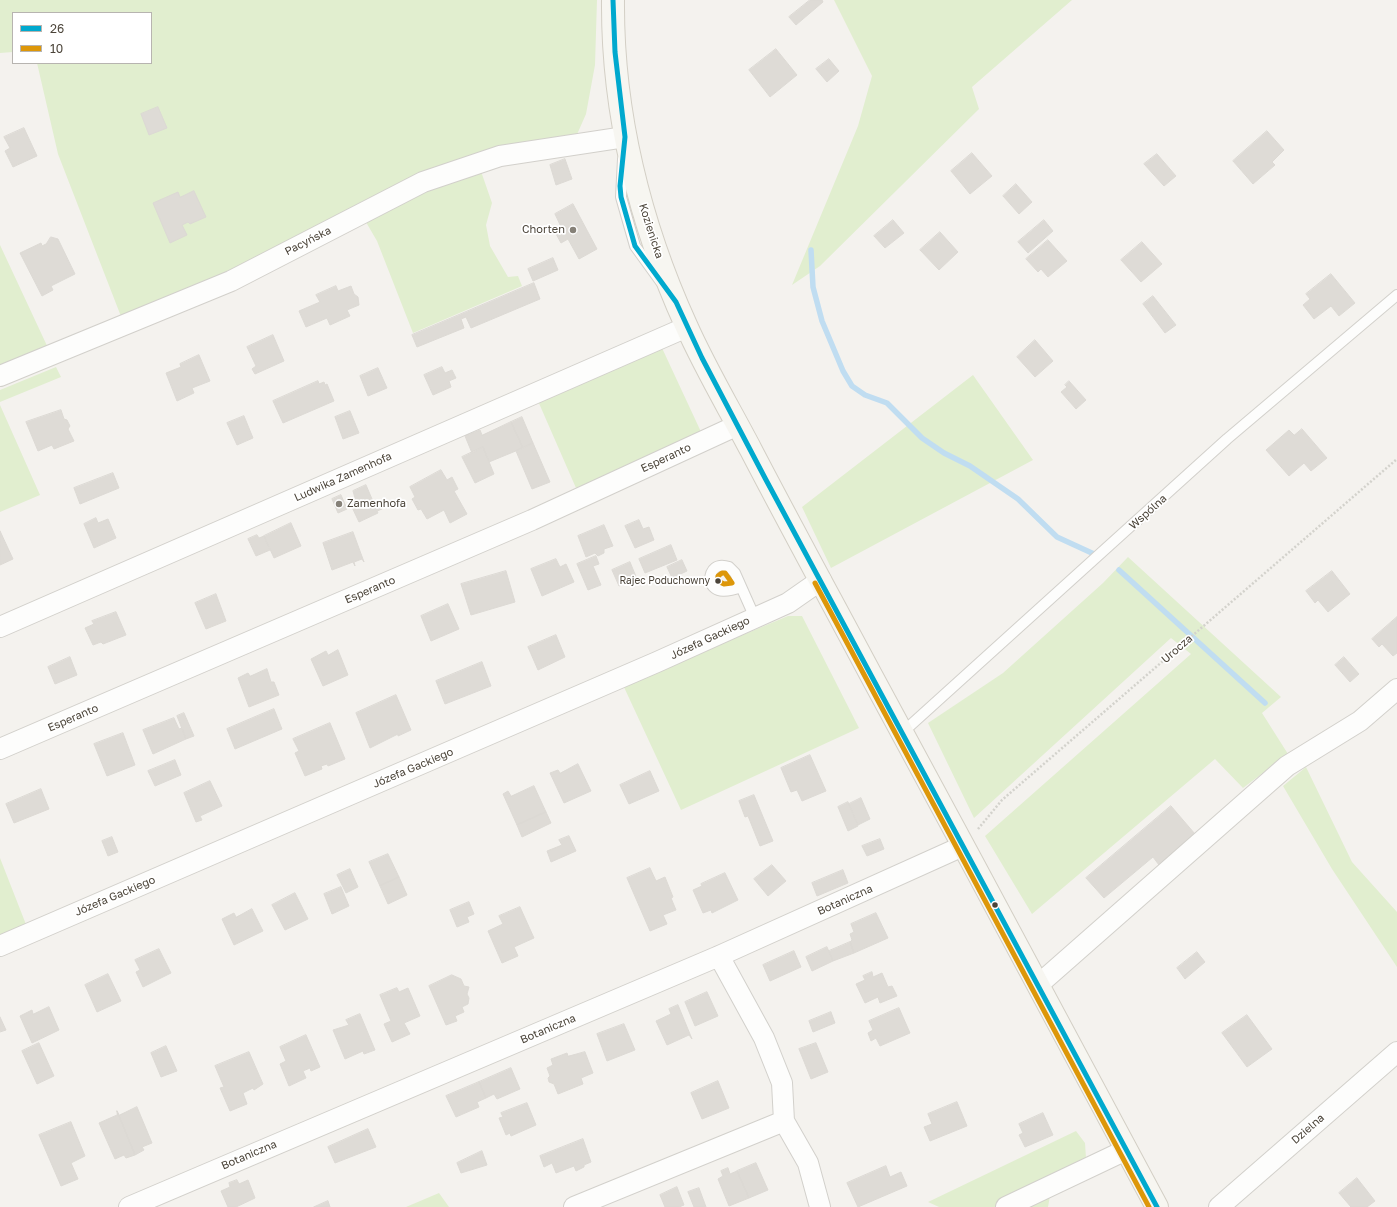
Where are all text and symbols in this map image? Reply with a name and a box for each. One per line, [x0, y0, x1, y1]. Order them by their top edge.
legend [12, 12, 152, 64]
text: 26 [50, 21, 64, 36]
text: 10 [50, 41, 63, 56]
street label: Kozienicka [636, 202, 666, 260]
place label: Chorten [522, 223, 565, 237]
street label: Pacyńska [283, 224, 333, 258]
marker: Chorten [568, 225, 578, 235]
street label: Esperanto [639, 441, 693, 475]
street label: Ludwika Zamenhofa [292, 450, 394, 504]
street label: Wspólna [1127, 492, 1169, 532]
place label: Zamenhofa [347, 497, 406, 511]
marker: Zamenhofa [334, 499, 344, 509]
street label: Esperanto [343, 573, 397, 607]
place label: Rajec Poduchowny [619, 575, 710, 587]
marker: Rajec Poduchowny [713, 576, 723, 586]
street label: Józefa Gackiego [668, 614, 752, 662]
street label: Urocza [1159, 632, 1195, 666]
street label: Esperanto [46, 701, 100, 735]
street label: Józefa Gackiego [371, 745, 455, 791]
street label: Józefa Gackiego [73, 873, 157, 919]
street label: Botaniczna [815, 882, 875, 918]
unlabelled marker [990, 900, 1000, 910]
street label: Botaniczna [518, 1011, 578, 1047]
street label: Dzielna [1289, 1111, 1327, 1147]
street label: Botaniczna [219, 1137, 279, 1173]

